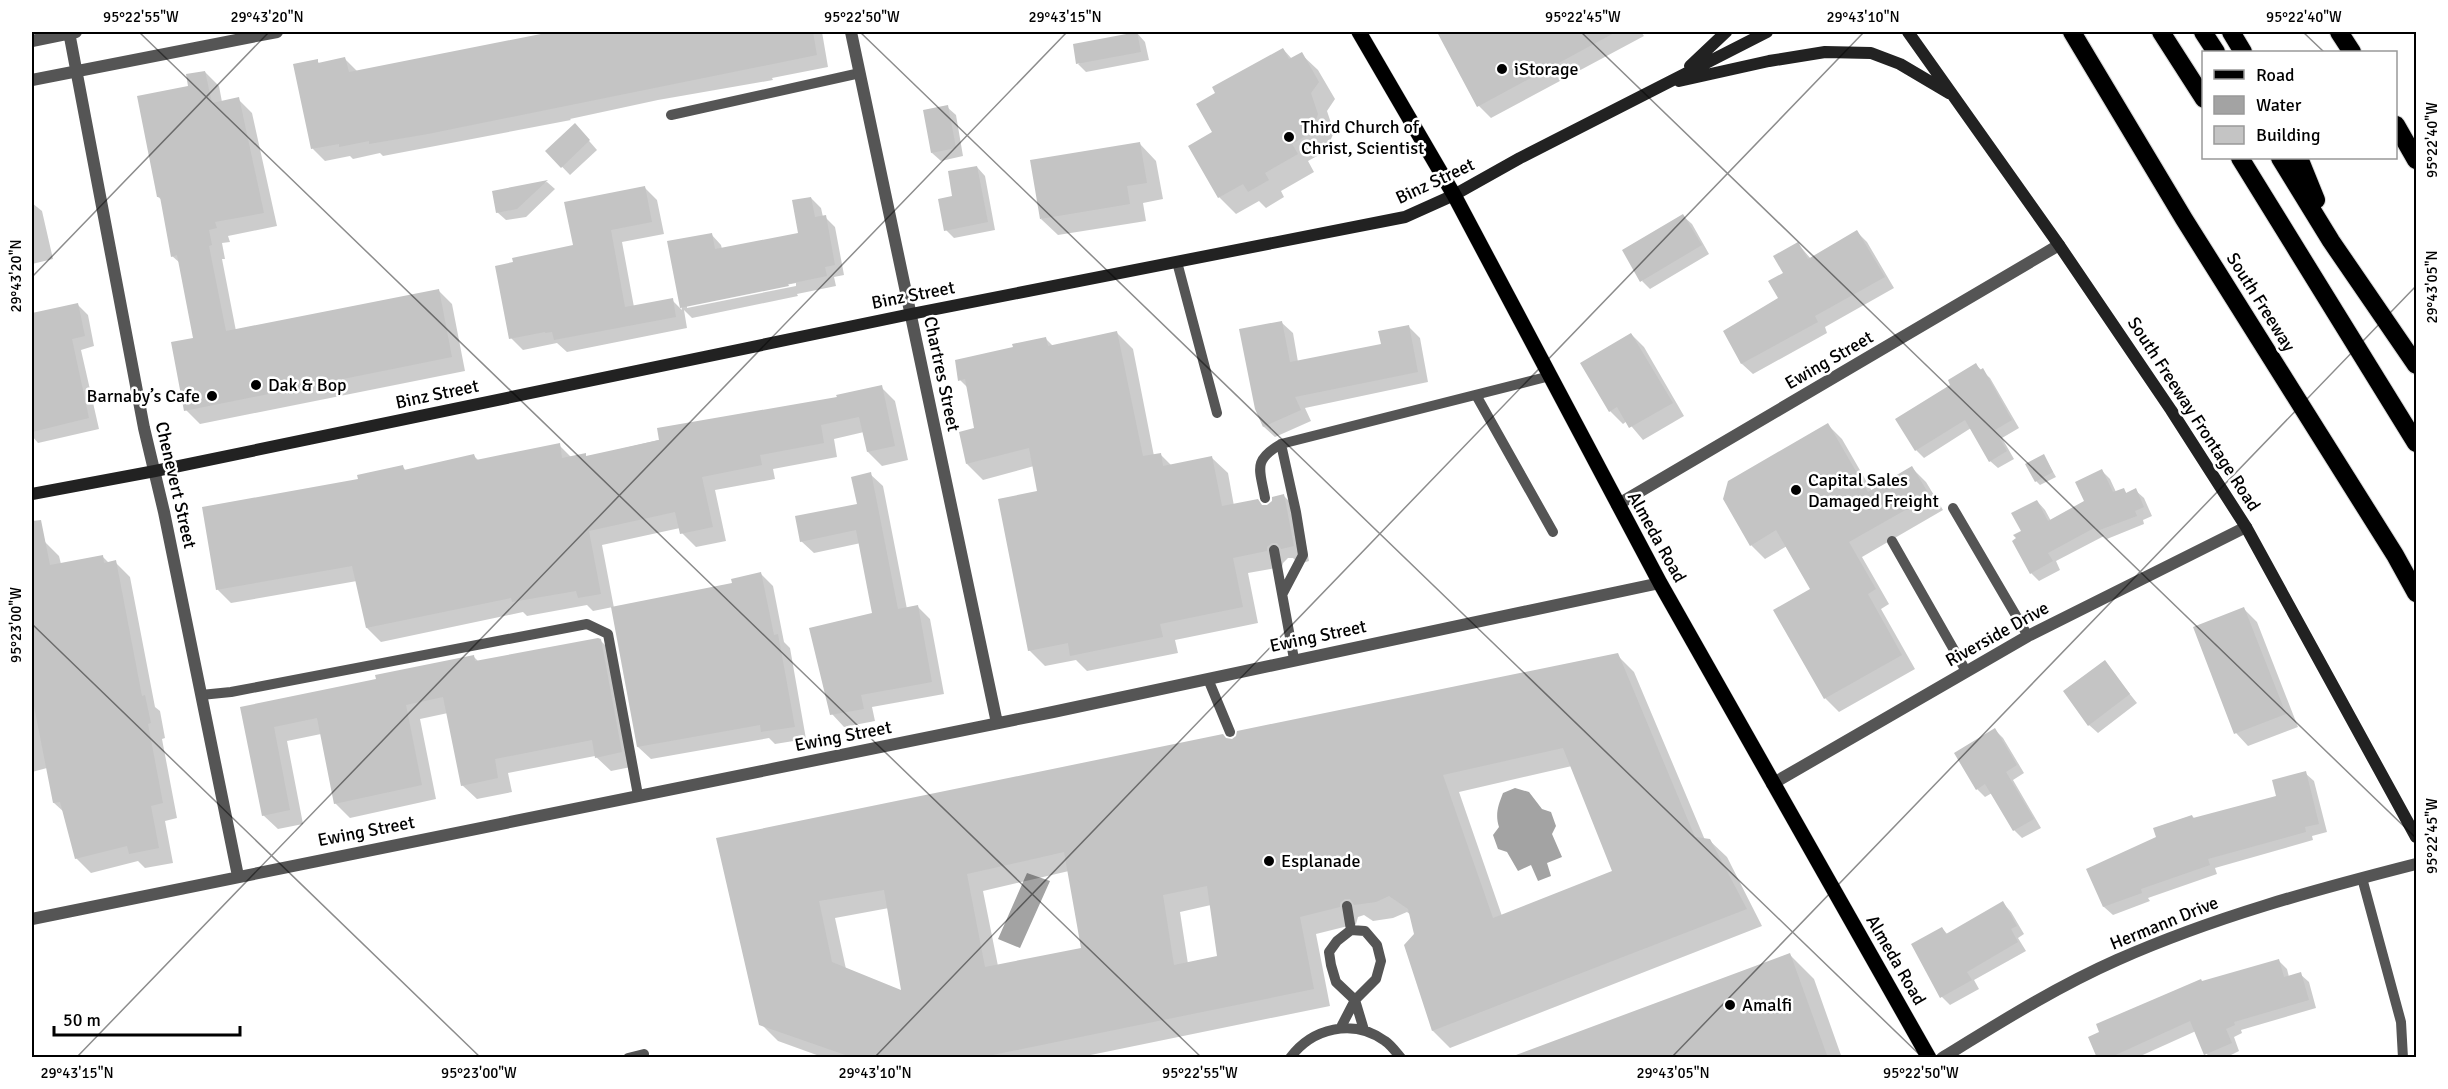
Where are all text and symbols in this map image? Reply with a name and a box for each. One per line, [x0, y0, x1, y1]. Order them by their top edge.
text: 95°22'55"W [103, 8, 179, 26]
text: 29°43'20"N [230, 8, 304, 26]
text: 95°22'50"W [824, 8, 900, 26]
text: 29°43'15"N [1028, 8, 1102, 26]
text: 95°22'45"W [1545, 8, 1621, 26]
text: 29°43'10"N [1826, 8, 1900, 26]
text: 95°22'40"W [2266, 8, 2342, 26]
legend [2202, 51, 2397, 159]
place label: iStorage [1514, 58, 1578, 80]
marker: iStorage [1495, 62, 1509, 76]
text: Road [2256, 64, 2295, 86]
text: Water [2256, 94, 2302, 116]
text: 95°22'40"W [2423, 102, 2441, 178]
place label: Third Church of Christ, Scientist [1301, 116, 1424, 159]
text: Building [2256, 124, 2320, 146]
marker: Third Church of Christ, Scientist [1282, 130, 1296, 144]
street label: Binz Street [1392, 153, 1478, 209]
text: 29°43'20"N [7, 239, 25, 313]
street label: South Freeway [2222, 248, 2300, 356]
text: 29°43'05"N [2423, 250, 2441, 324]
street label: Binz Street [869, 276, 957, 314]
street label: South Freeway Frontage Road [2123, 313, 2265, 515]
street label: Chartres Street [919, 314, 965, 434]
street label: Ewing Street [1781, 326, 1877, 394]
place label: Dak & Bop [268, 374, 347, 396]
street label: Binz Street [393, 374, 481, 414]
marker: Dak & Bop [249, 378, 263, 392]
place label: Barnaby’s Cafe [87, 385, 200, 407]
marker: Barnaby’s Cafe [205, 389, 219, 403]
street label: Chenevert Street [151, 419, 201, 551]
place label: Capital Sales Damaged Freight [1808, 469, 1939, 512]
marker: Capital Sales Damaged Freight [1789, 483, 1803, 497]
street label: Almeda Road [1623, 488, 1691, 586]
text: 95°23'00"W [7, 587, 25, 663]
street label: Riverside Drive [1942, 597, 2052, 671]
street label: Ewing Street [1268, 615, 1368, 657]
street label: Ewing Street [793, 716, 893, 756]
text: 95°22'45"W [2423, 798, 2441, 874]
street label: Ewing Street [316, 811, 416, 851]
place label: Esplanade [1281, 850, 1360, 872]
marker: Esplanade [1262, 854, 1276, 868]
street label: Hermann Drive [2107, 891, 2221, 955]
street label: Almeda Road [1861, 911, 1931, 1009]
place label: Amalfi [1742, 994, 1792, 1016]
marker: Amalfi [1723, 998, 1737, 1012]
scale bar [54, 999, 240, 1037]
text: 50 m [63, 1009, 101, 1031]
text: 29°43'15"N [40, 1064, 114, 1082]
text: 95°23'00"W [441, 1064, 517, 1082]
text: 29°43'10"N [838, 1064, 912, 1082]
text: 95°22'55"W [1162, 1064, 1238, 1082]
text: 29°43'05"N [1636, 1064, 1710, 1082]
text: 95°22'50"W [1883, 1064, 1959, 1082]

